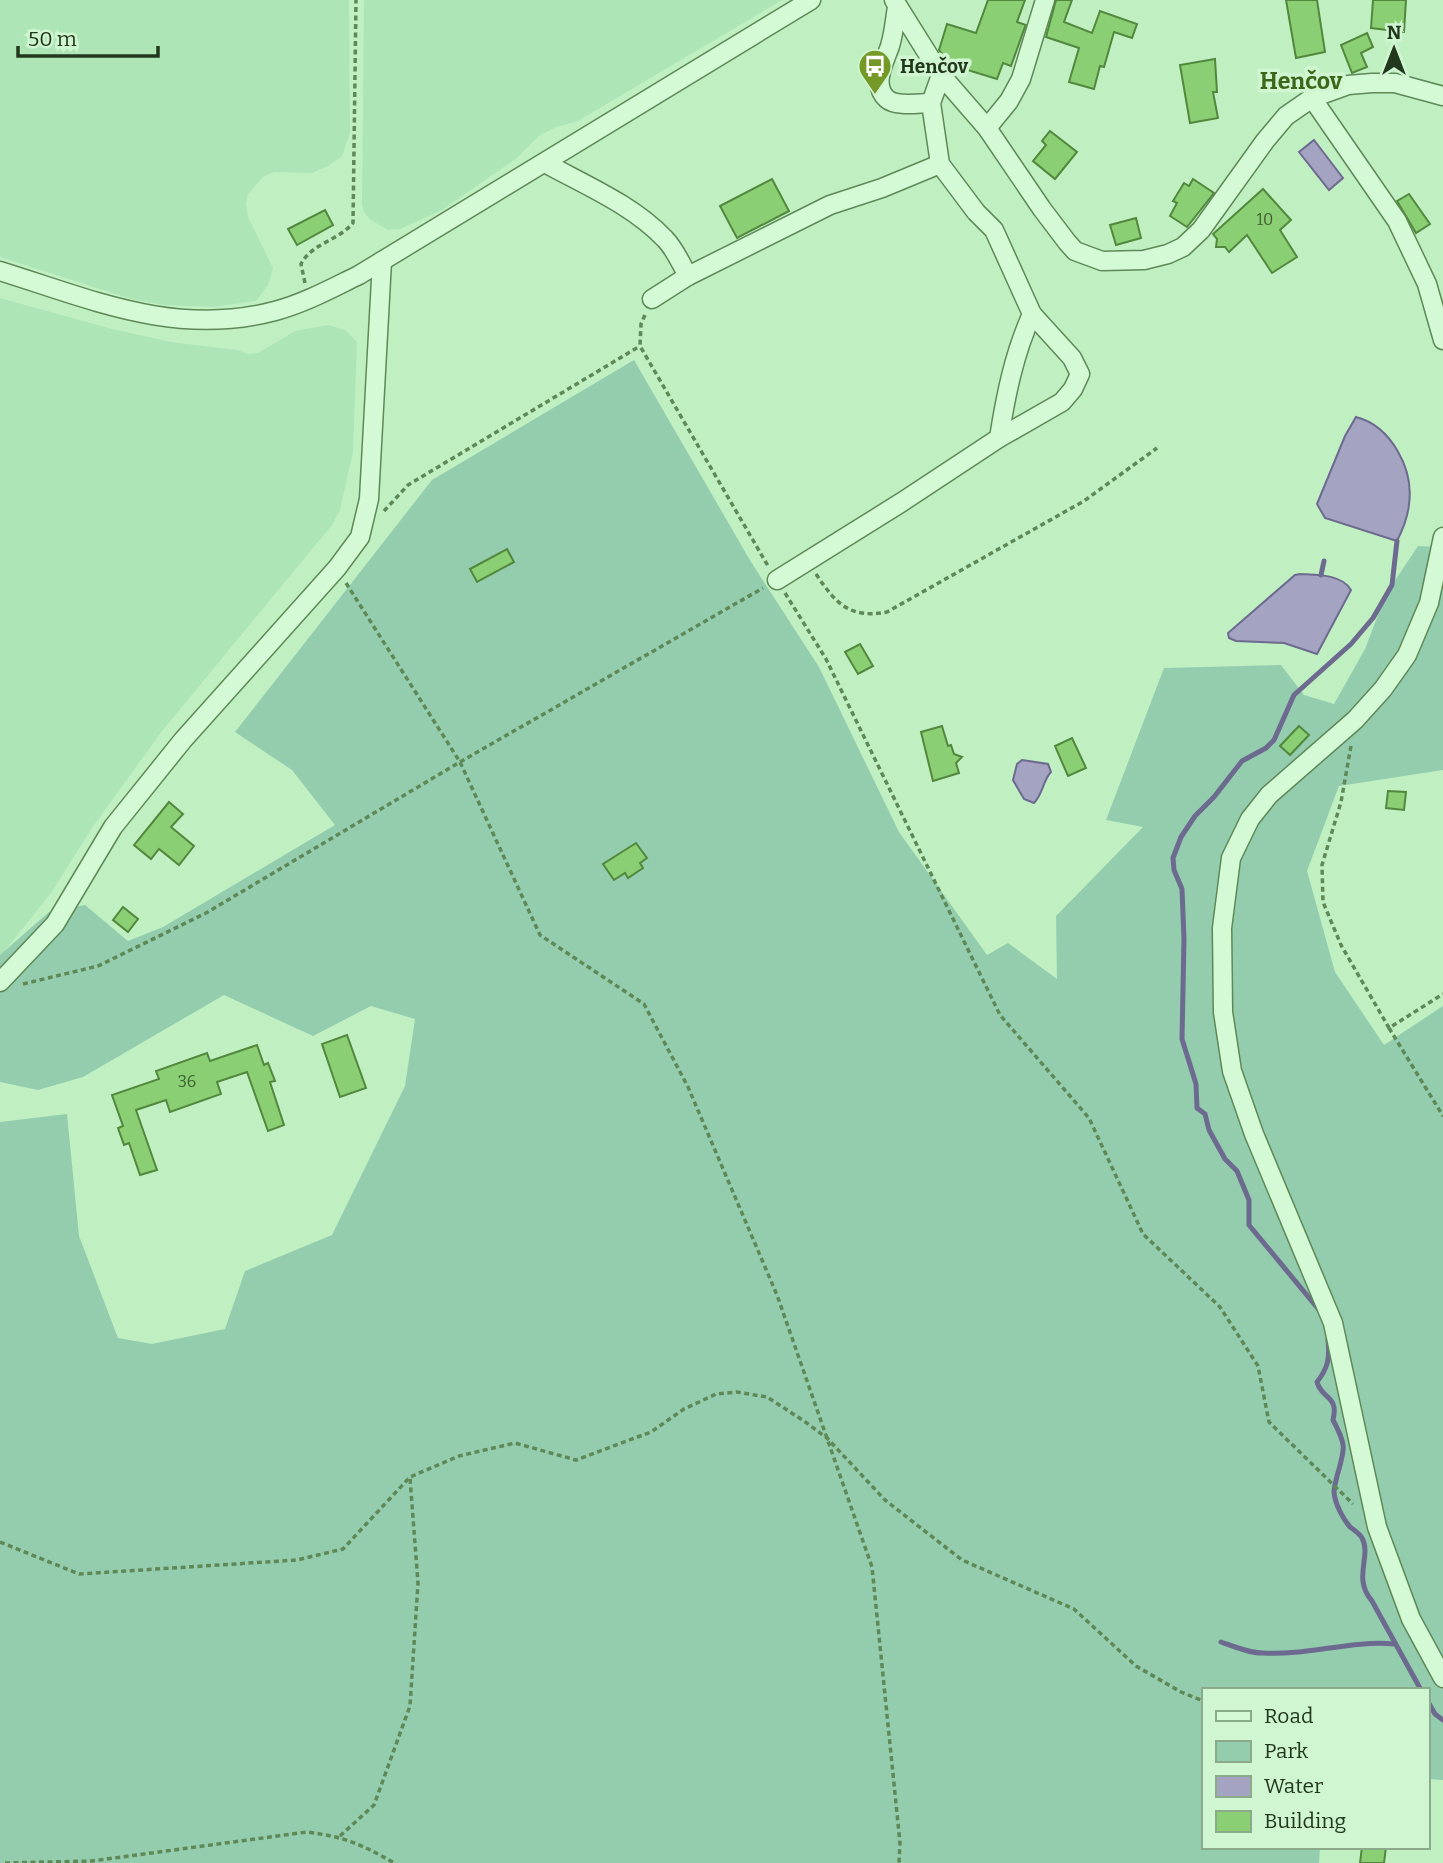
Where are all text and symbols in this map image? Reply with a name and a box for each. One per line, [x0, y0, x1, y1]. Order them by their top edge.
scale bar [18, 14, 158, 58]
north arrow [1359, 14, 1429, 84]
text: N [1387, 21, 1402, 44]
text: 50 m [28, 26, 77, 52]
bus stop icon: Henčov [856, 47, 894, 96]
place label: Henčov [900, 55, 969, 78]
district label: Henčov [1260, 67, 1343, 95]
house number: 10 [1257, 210, 1273, 229]
house number: 36 [178, 1072, 196, 1091]
legend [1202, 1688, 1429, 1849]
text: Road [1264, 1703, 1313, 1729]
text: Park [1264, 1738, 1308, 1764]
text: Water [1264, 1773, 1323, 1799]
text: Building [1264, 1808, 1347, 1834]

